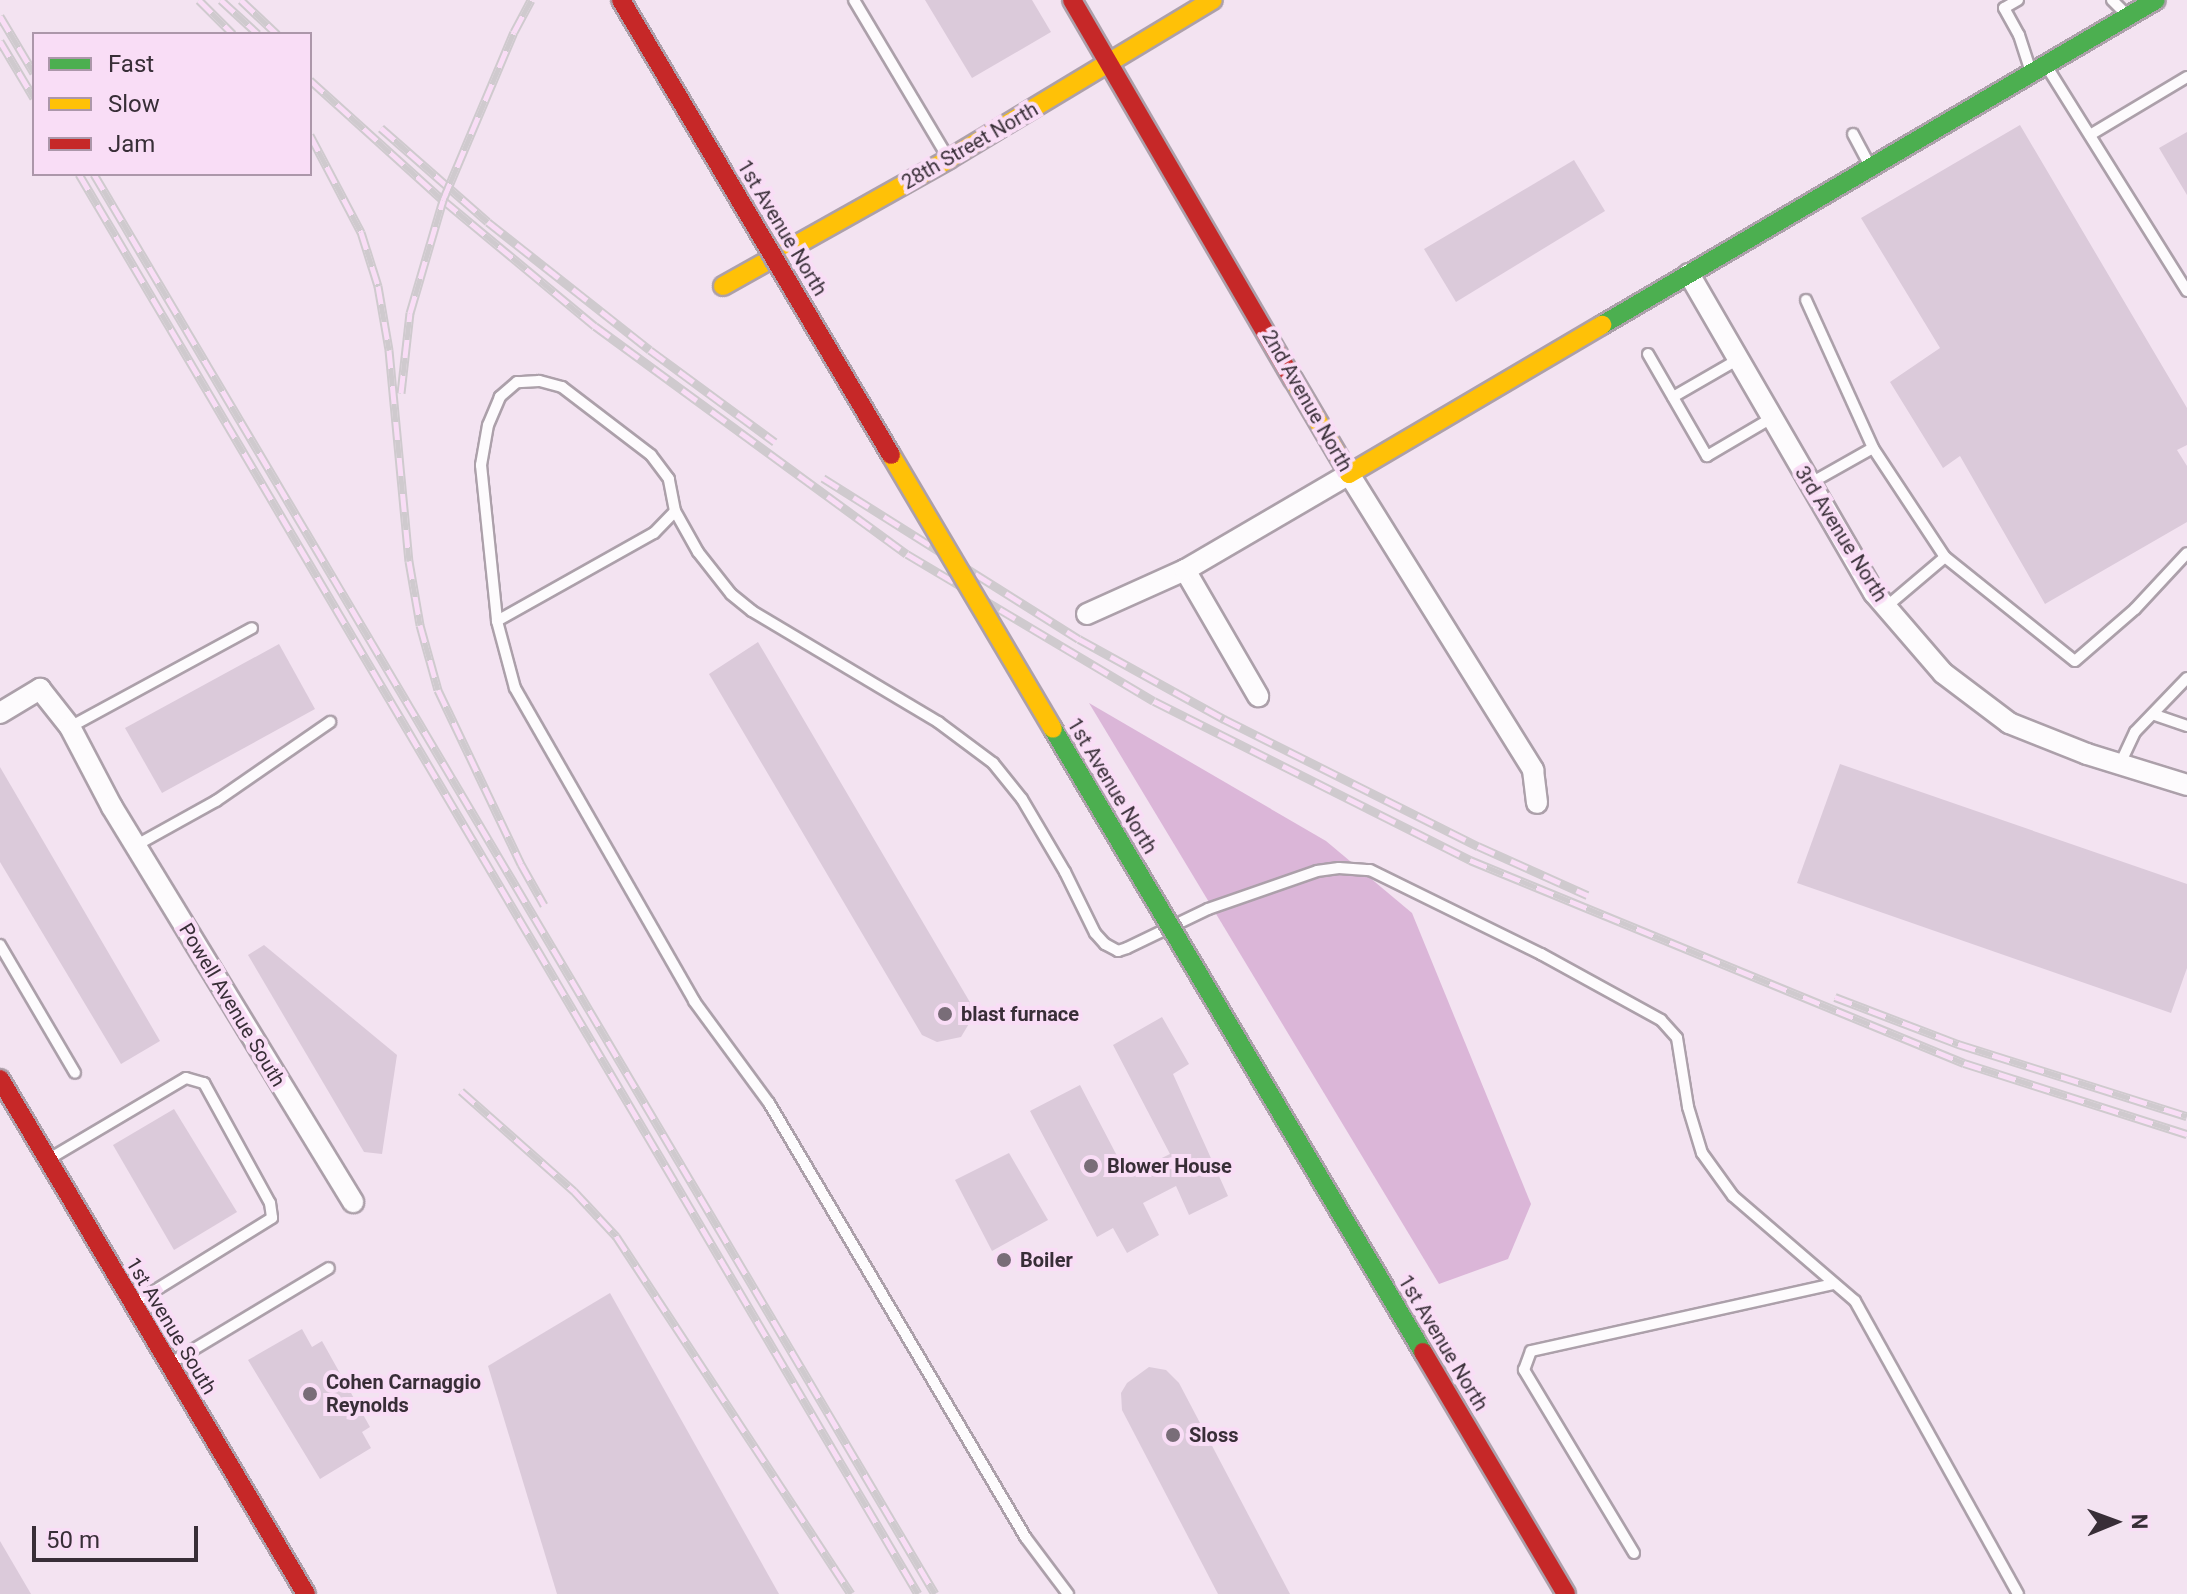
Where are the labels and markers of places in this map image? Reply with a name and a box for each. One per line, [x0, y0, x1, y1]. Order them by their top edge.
place label: blast furnace [961, 1002, 1079, 1026]
marker: blast furnace [936, 1005, 954, 1023]
place label: Blower House [1107, 1154, 1232, 1178]
marker: Blower House [1082, 1157, 1100, 1175]
place label: Boiler [1020, 1248, 1073, 1272]
marker: Boiler [995, 1251, 1013, 1269]
place label: Cohen Carnaggio Reynolds [326, 1370, 481, 1417]
marker: Cohen Carnaggio Reynolds [301, 1385, 319, 1403]
place label: Sloss [1189, 1423, 1238, 1447]
marker: Sloss [1164, 1426, 1182, 1444]

